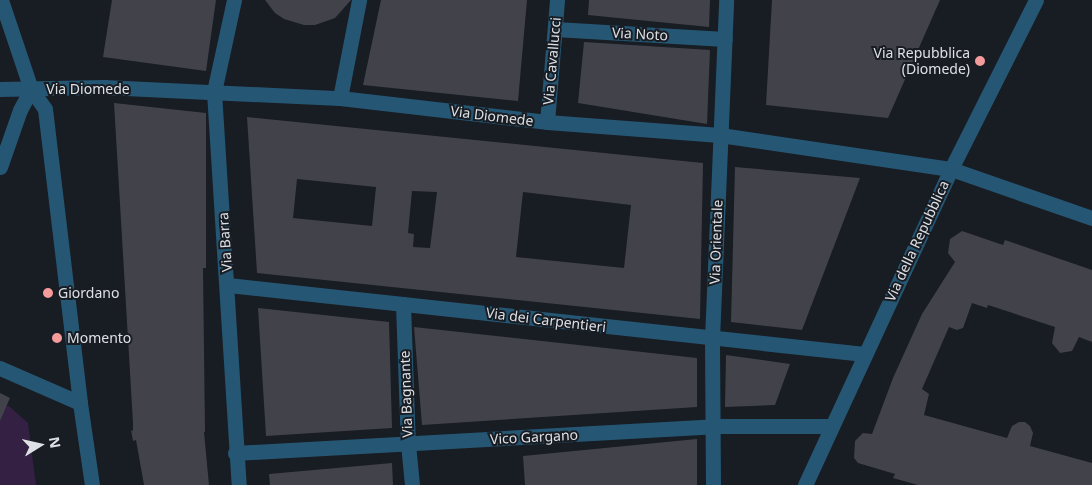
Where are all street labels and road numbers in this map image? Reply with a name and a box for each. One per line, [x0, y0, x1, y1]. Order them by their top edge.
street label: Via Cavallucci [540, 16, 564, 106]
street label: Via Noto [612, 24, 668, 44]
street label: Via Diomede [46, 81, 130, 97]
street label: Via Diomede [450, 103, 534, 129]
street label: Via della Repubblica [882, 178, 952, 304]
street label: Via Orientale [706, 199, 726, 285]
street label: Via Barra [215, 212, 235, 272]
street label: Via dei Carpentieri [485, 304, 607, 336]
street label: Via Bagnante [396, 350, 416, 438]
street label: Vico Gargano [490, 426, 578, 448]

